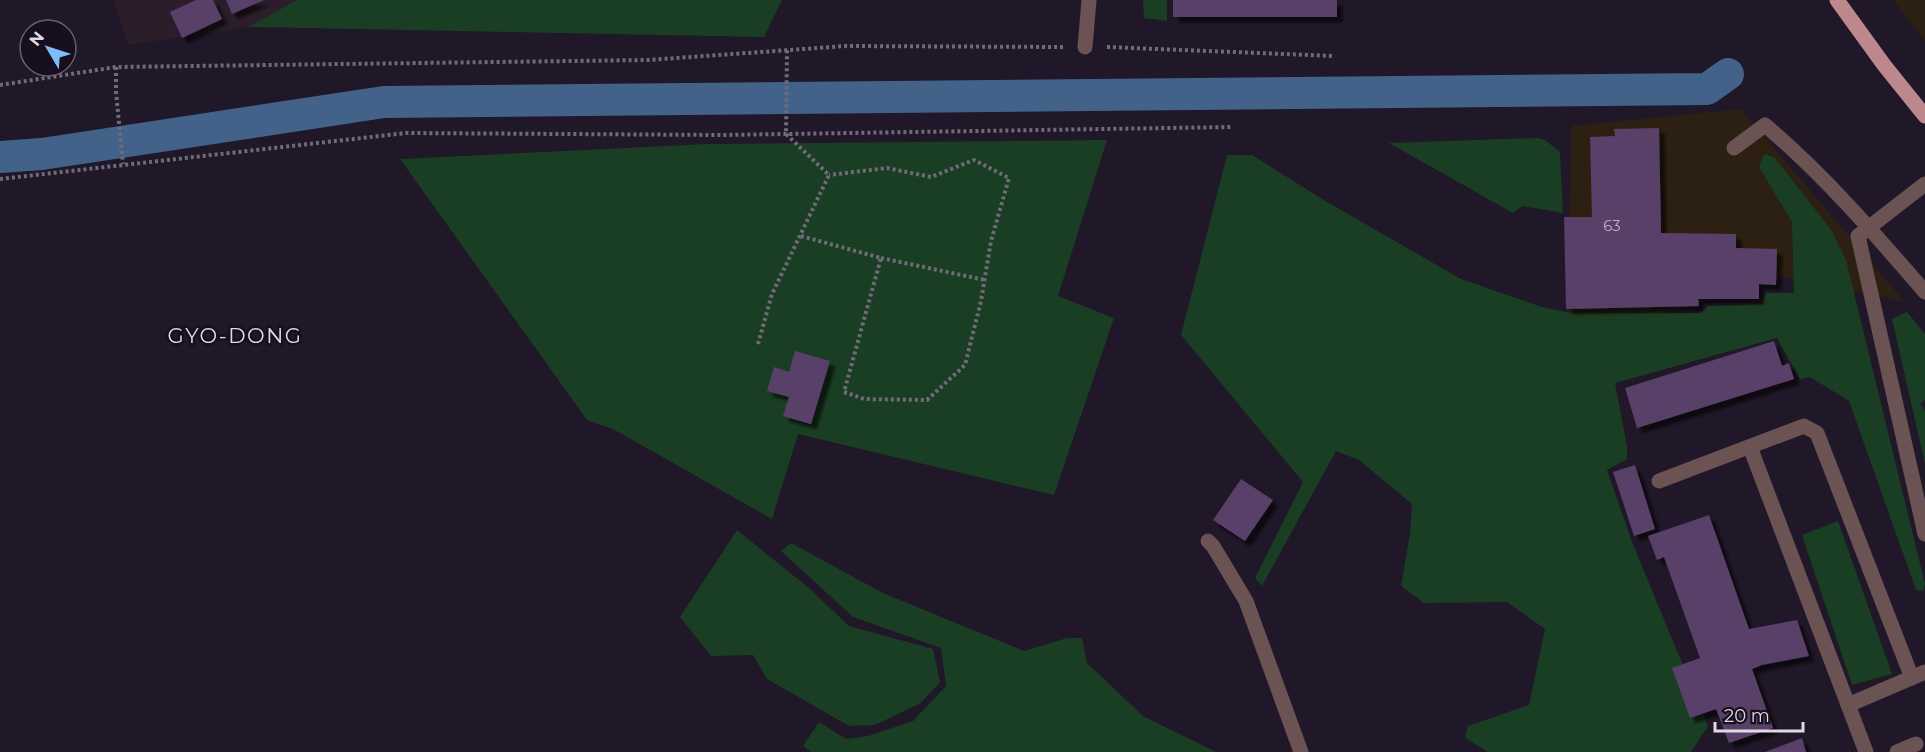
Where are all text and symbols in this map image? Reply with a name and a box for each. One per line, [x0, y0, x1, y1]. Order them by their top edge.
north arrow [18, 18, 78, 78]
text: N [25, 28, 48, 50]
house number: 63 [1603, 216, 1621, 235]
district label: GYO-DONG [167, 323, 303, 348]
scale bar [1715, 695, 1804, 733]
text: 20 m [1724, 705, 1770, 727]

